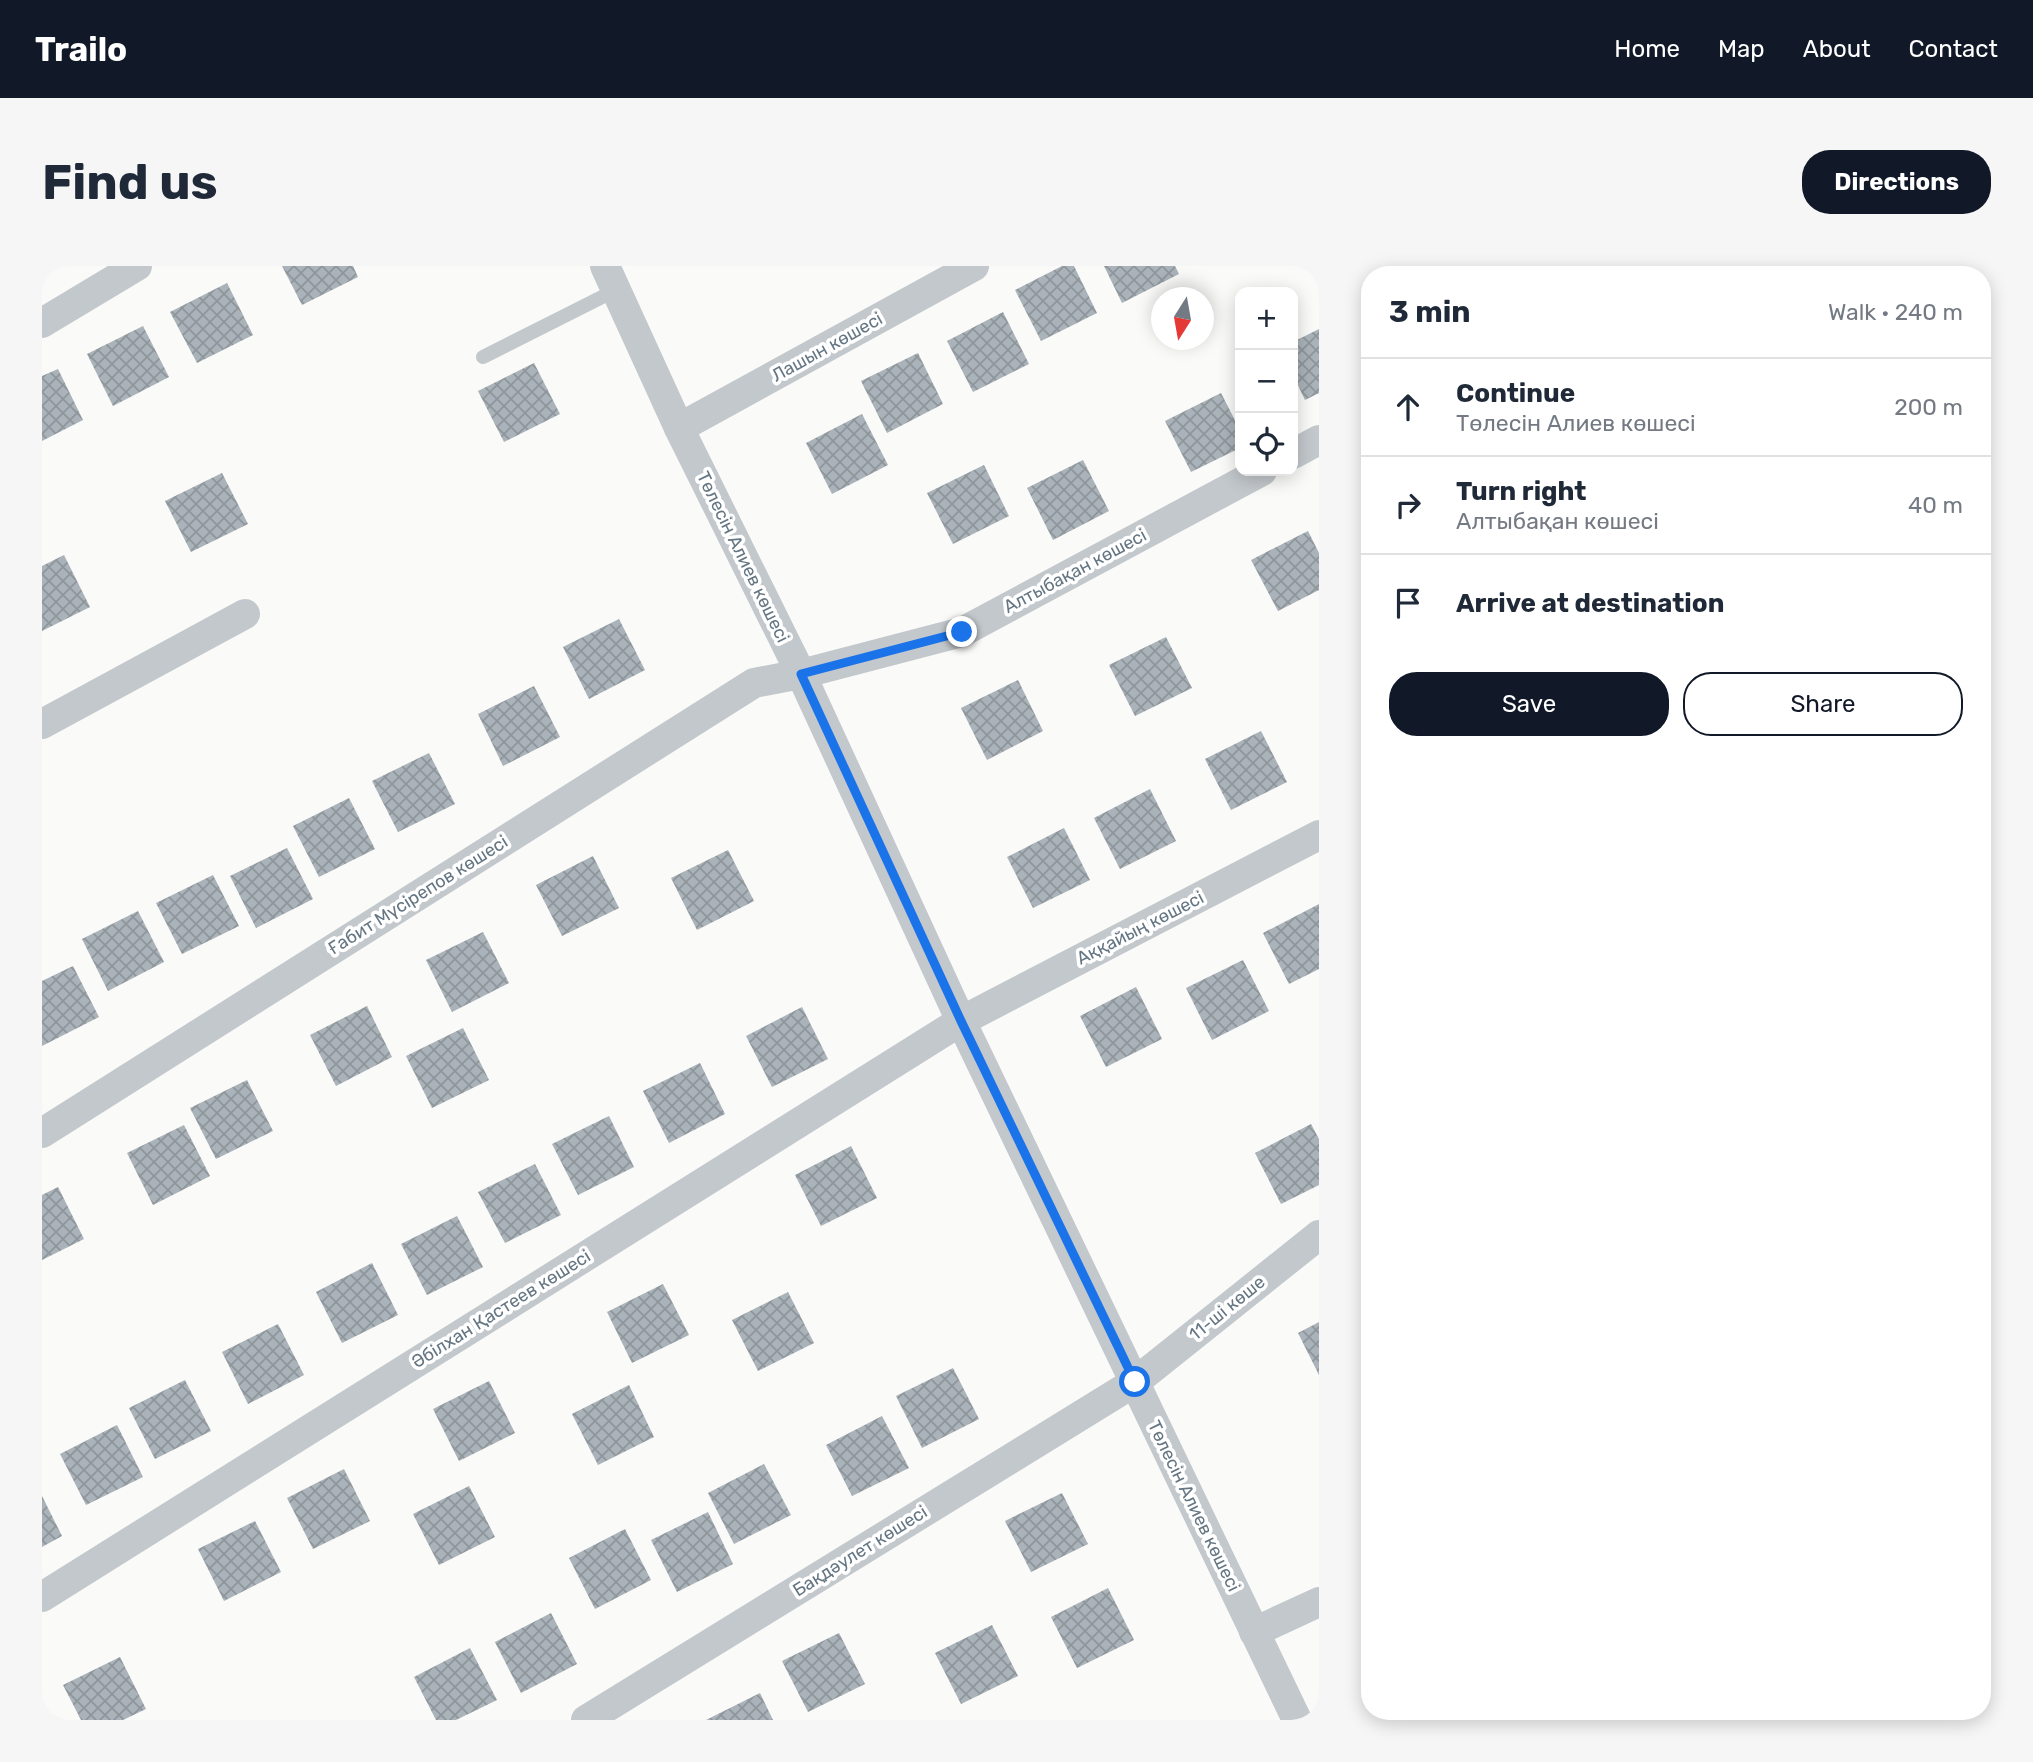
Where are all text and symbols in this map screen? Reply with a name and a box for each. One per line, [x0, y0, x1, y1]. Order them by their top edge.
text: Trailo [35, 30, 127, 69]
text: Home [1614, 35, 1680, 63]
text: Map [1718, 35, 1765, 63]
text: About [1803, 35, 1871, 63]
text: Contact [1909, 35, 1998, 63]
button: Directions [1802, 150, 1991, 214]
text: Find us [42, 153, 218, 211]
north arrow [1151, 287, 1214, 350]
map controls [1235, 287, 1298, 476]
button: + [1235, 287, 1298, 350]
text: 3 min [1389, 294, 1471, 330]
text: Walk · 240 m [1828, 298, 1963, 326]
street label: Лашын көшесі [768, 307, 886, 387]
button: − [1235, 350, 1298, 413]
text: Continue [1456, 378, 1575, 409]
icon: ahead [1389, 388, 1427, 426]
text: 200 m [1894, 393, 1963, 421]
text: Төлесін Алиев көшесі [1456, 409, 1696, 437]
button: locate [1235, 413, 1298, 476]
street label: Төлесін Алиев көшесі [692, 468, 794, 646]
text: Turn right [1456, 476, 1586, 507]
icon: right [1389, 486, 1427, 524]
text: 40 m [1908, 491, 1963, 519]
text: Алтыбақан көшесі [1456, 507, 1659, 535]
street label: Алтыбақан көшесі [1000, 524, 1150, 618]
icon: arrive [1389, 584, 1427, 622]
text: Arrive at destination [1456, 588, 1724, 619]
route end [946, 616, 977, 647]
button: Save [1389, 672, 1669, 736]
button: Share [1683, 672, 1963, 736]
street label: Ғабит Мүсірепов көшесi [324, 831, 512, 959]
street label: Аққайың көшесі [1073, 886, 1207, 970]
street label: Әбілхан Қастеев көшесi [408, 1245, 594, 1373]
street label: 11-ші көше [1185, 1271, 1269, 1345]
route start [1119, 1366, 1150, 1397]
street label: Төлесін Алиев көшесі [1143, 1417, 1245, 1595]
street label: Бақдәулет көшесi [789, 1501, 931, 1601]

